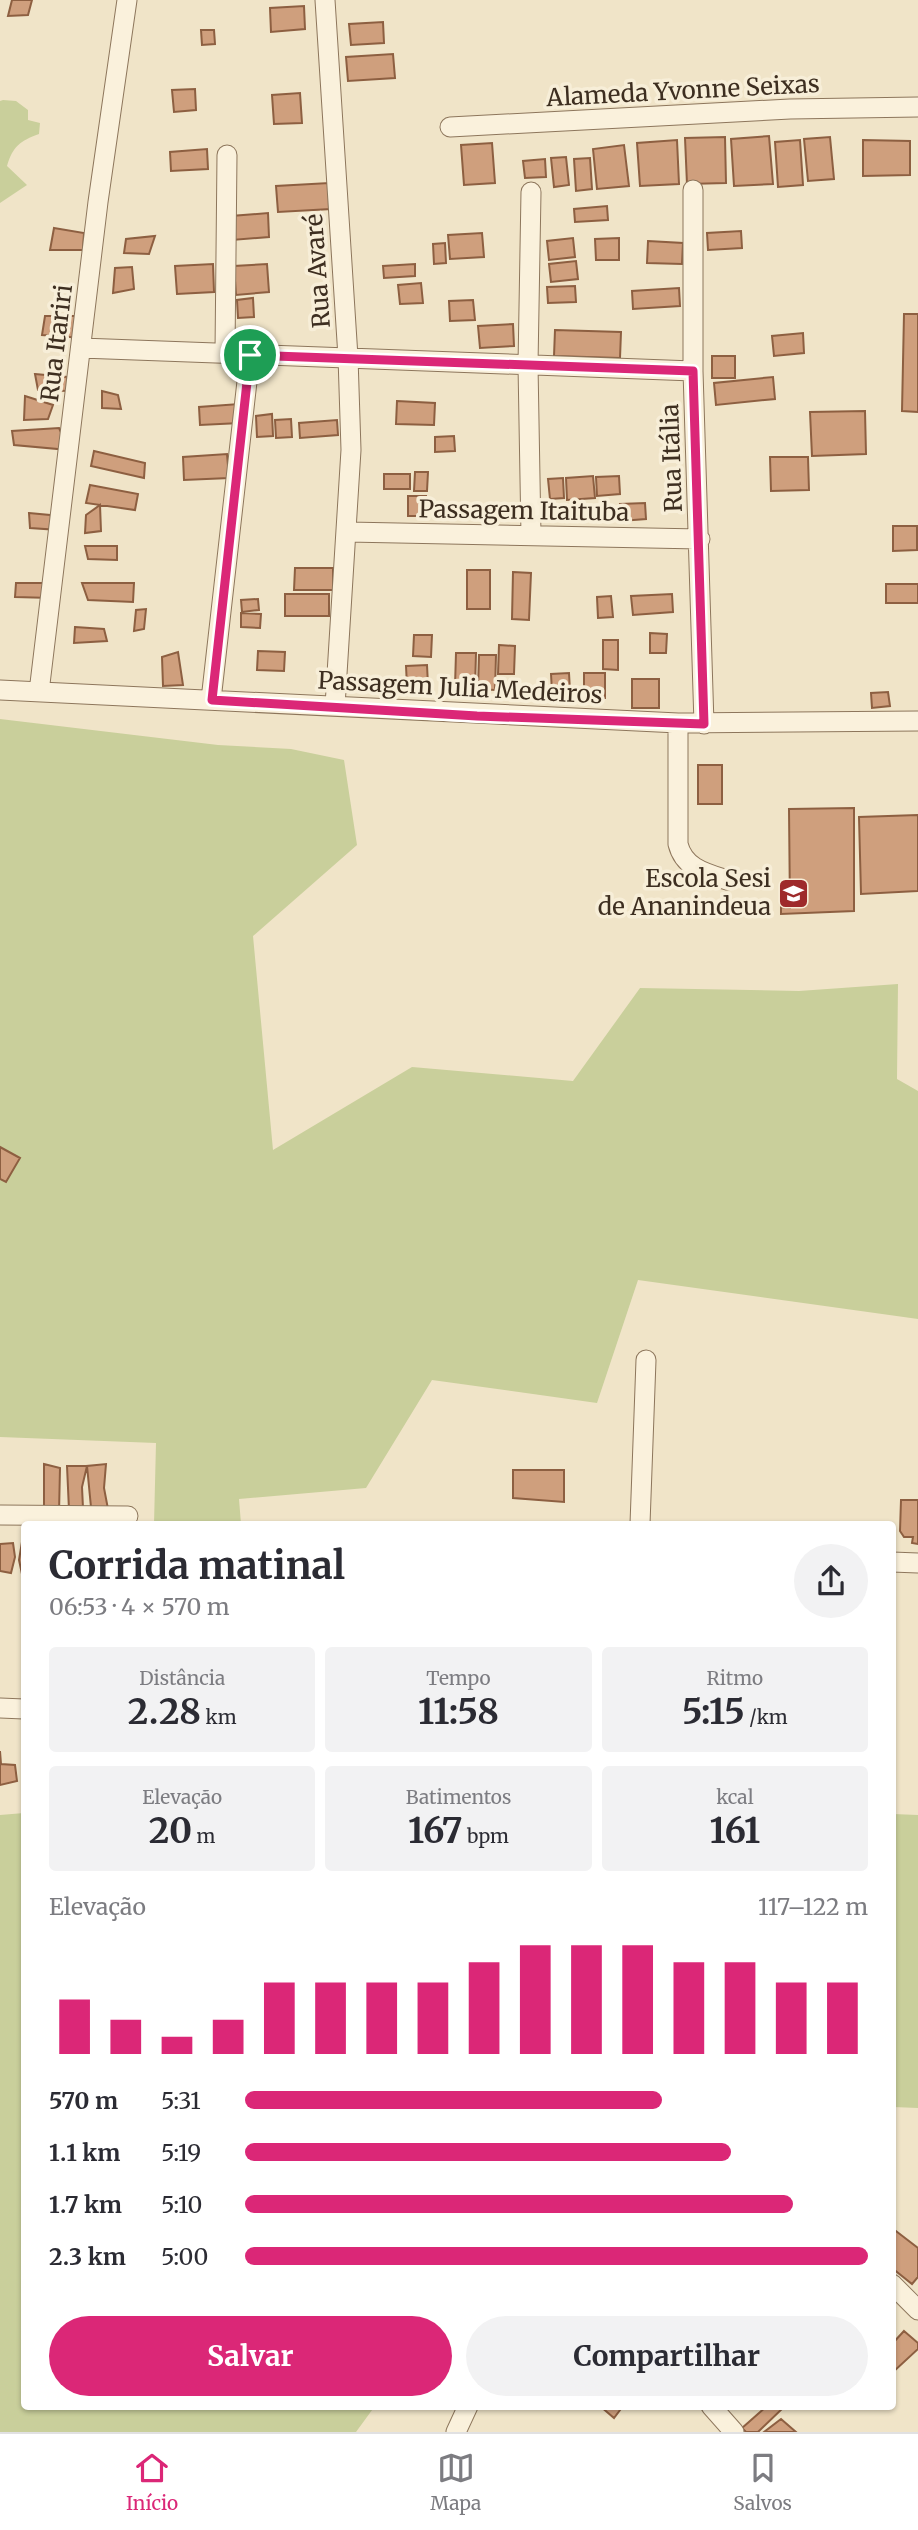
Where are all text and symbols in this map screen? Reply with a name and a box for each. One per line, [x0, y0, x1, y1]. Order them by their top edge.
street label: Alameda Yvonne Seixas [545, 68, 820, 113]
street label: Rua Avaré [298, 213, 337, 329]
street label: Rua Itariri [34, 282, 79, 403]
pin [220, 325, 280, 385]
icon: arrive [231, 336, 269, 374]
street label: Rua Itália [654, 403, 689, 513]
street label: Passagem Itaituba [418, 493, 630, 528]
street label: Passagem Julia Medeiros [317, 665, 603, 710]
place label: Escola Sesi de Ananindeua [598, 863, 771, 922]
school or university icon: Escola Sesi de Ananindeua [777, 876, 811, 910]
text: Corrida matinal [49, 1542, 345, 1589]
button: share [794, 1544, 868, 1618]
text: 06:53 · 4 × 570 m [49, 1592, 230, 1621]
text: Distância [139, 1666, 225, 1690]
text: Tempo [426, 1666, 491, 1690]
text: Ritmo [707, 1666, 763, 1690]
text: 2.28 [128, 1690, 201, 1734]
text: 11:58 [418, 1690, 499, 1734]
text: 5:15 [682, 1690, 745, 1734]
text: km [201, 1705, 237, 1729]
text: /km [745, 1705, 788, 1729]
text: Elevação [142, 1785, 222, 1809]
text: Batimentos [406, 1785, 511, 1809]
text: kcal [716, 1785, 754, 1809]
text: 20 [149, 1809, 192, 1853]
text: 167 [408, 1809, 463, 1853]
text: 161 [710, 1809, 760, 1853]
text: m [192, 1824, 215, 1848]
text: bpm [463, 1824, 509, 1848]
text: Elevação [49, 1892, 146, 1921]
text: 117–122 m [758, 1892, 868, 1921]
text: 570 m [49, 2086, 118, 2115]
text: 5:31 [161, 2086, 201, 2115]
text: 1.1 km [49, 2138, 120, 2167]
text: 5:19 [161, 2138, 201, 2167]
text: 1.7 km [49, 2190, 122, 2219]
text: 5:10 [161, 2190, 202, 2219]
text: 2.3 km [49, 2242, 126, 2271]
text: 5:00 [161, 2242, 208, 2271]
button: Salvar [49, 2316, 452, 2396]
button: Compartilhar [466, 2316, 868, 2396]
tab: Início [126, 2449, 178, 2515]
tab: Mapa [430, 2449, 481, 2515]
tab: Salvos [733, 2449, 792, 2515]

